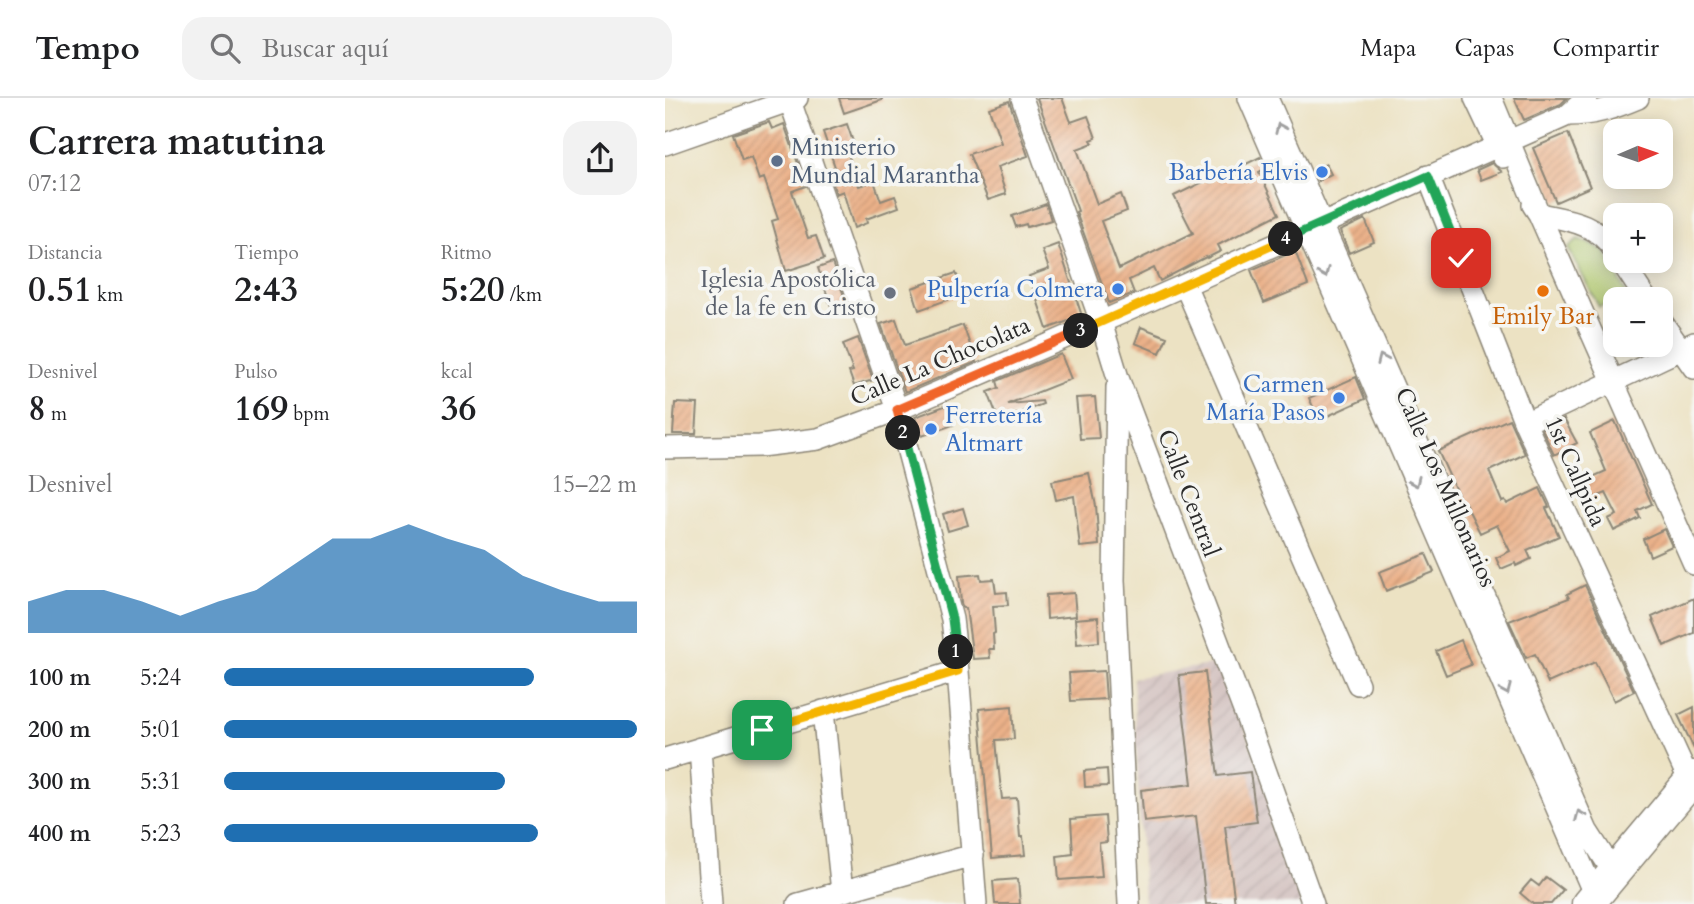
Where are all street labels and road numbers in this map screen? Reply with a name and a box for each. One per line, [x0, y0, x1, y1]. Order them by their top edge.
street label: Calle La Chocolata [845, 308, 1036, 414]
street label: Calle Los Millonarios [1387, 382, 1504, 592]
street label: 1st Callpida [1536, 411, 1615, 532]
street label: Calle Central [1149, 425, 1228, 562]

